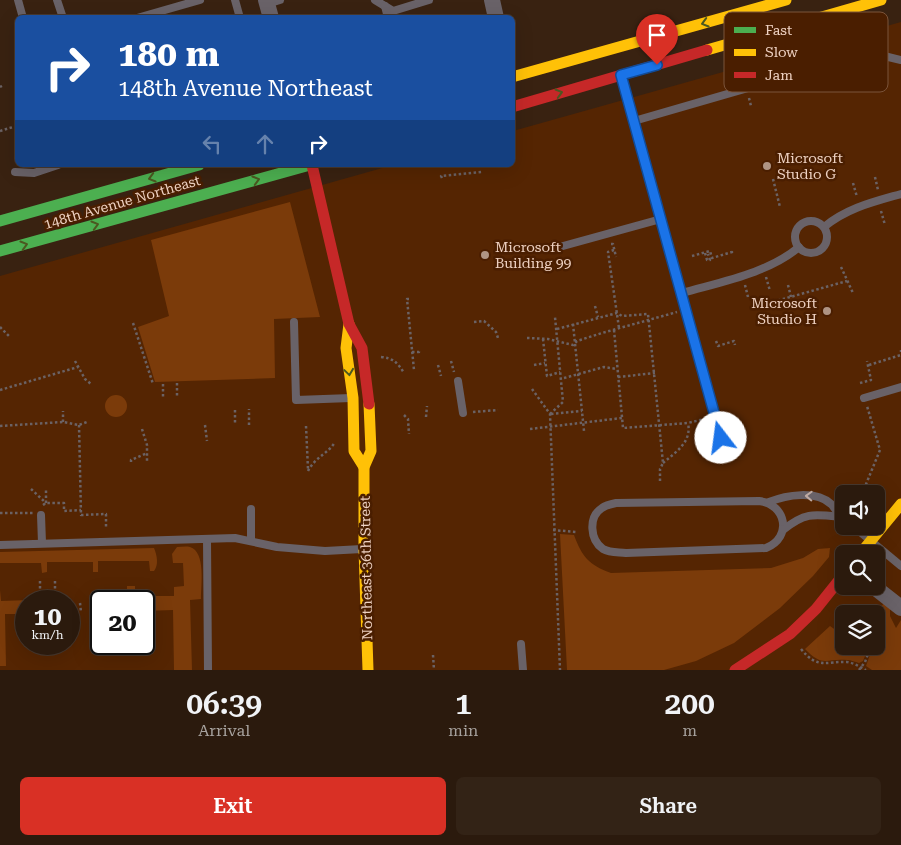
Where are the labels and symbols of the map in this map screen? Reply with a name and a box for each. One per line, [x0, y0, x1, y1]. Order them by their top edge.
legend [724, 12, 888, 92]
pin [636, 14, 678, 65]
one-way arrow [702, 17, 710, 27]
text: Fast [765, 22, 792, 38]
text: Slow [765, 44, 798, 60]
text: Jam [765, 67, 793, 83]
one-way arrow [555, 88, 564, 99]
place label: Microsoft Studio G [777, 150, 843, 182]
marker: Microsoft Studio G [761, 160, 773, 172]
street label: 148th Avenue Northeast [42, 172, 202, 232]
one-way arrow [148, 173, 157, 183]
one-way arrow [252, 175, 261, 186]
one-way arrow [90, 220, 99, 231]
place label: Microsoft Building 99 [495, 239, 572, 271]
one-way arrow [19, 240, 27, 250]
marker: Microsoft Building 99 [479, 249, 491, 261]
place label: Microsoft Studio H [751, 295, 817, 327]
marker: Microsoft Studio H [821, 305, 833, 317]
one-way arrow [343, 368, 354, 376]
position arrow [694, 411, 746, 463]
one-way arrow [804, 491, 812, 502]
street label: Northeast 36th Street [357, 496, 375, 640]
speed limit sign: 20 [90, 590, 155, 655]

